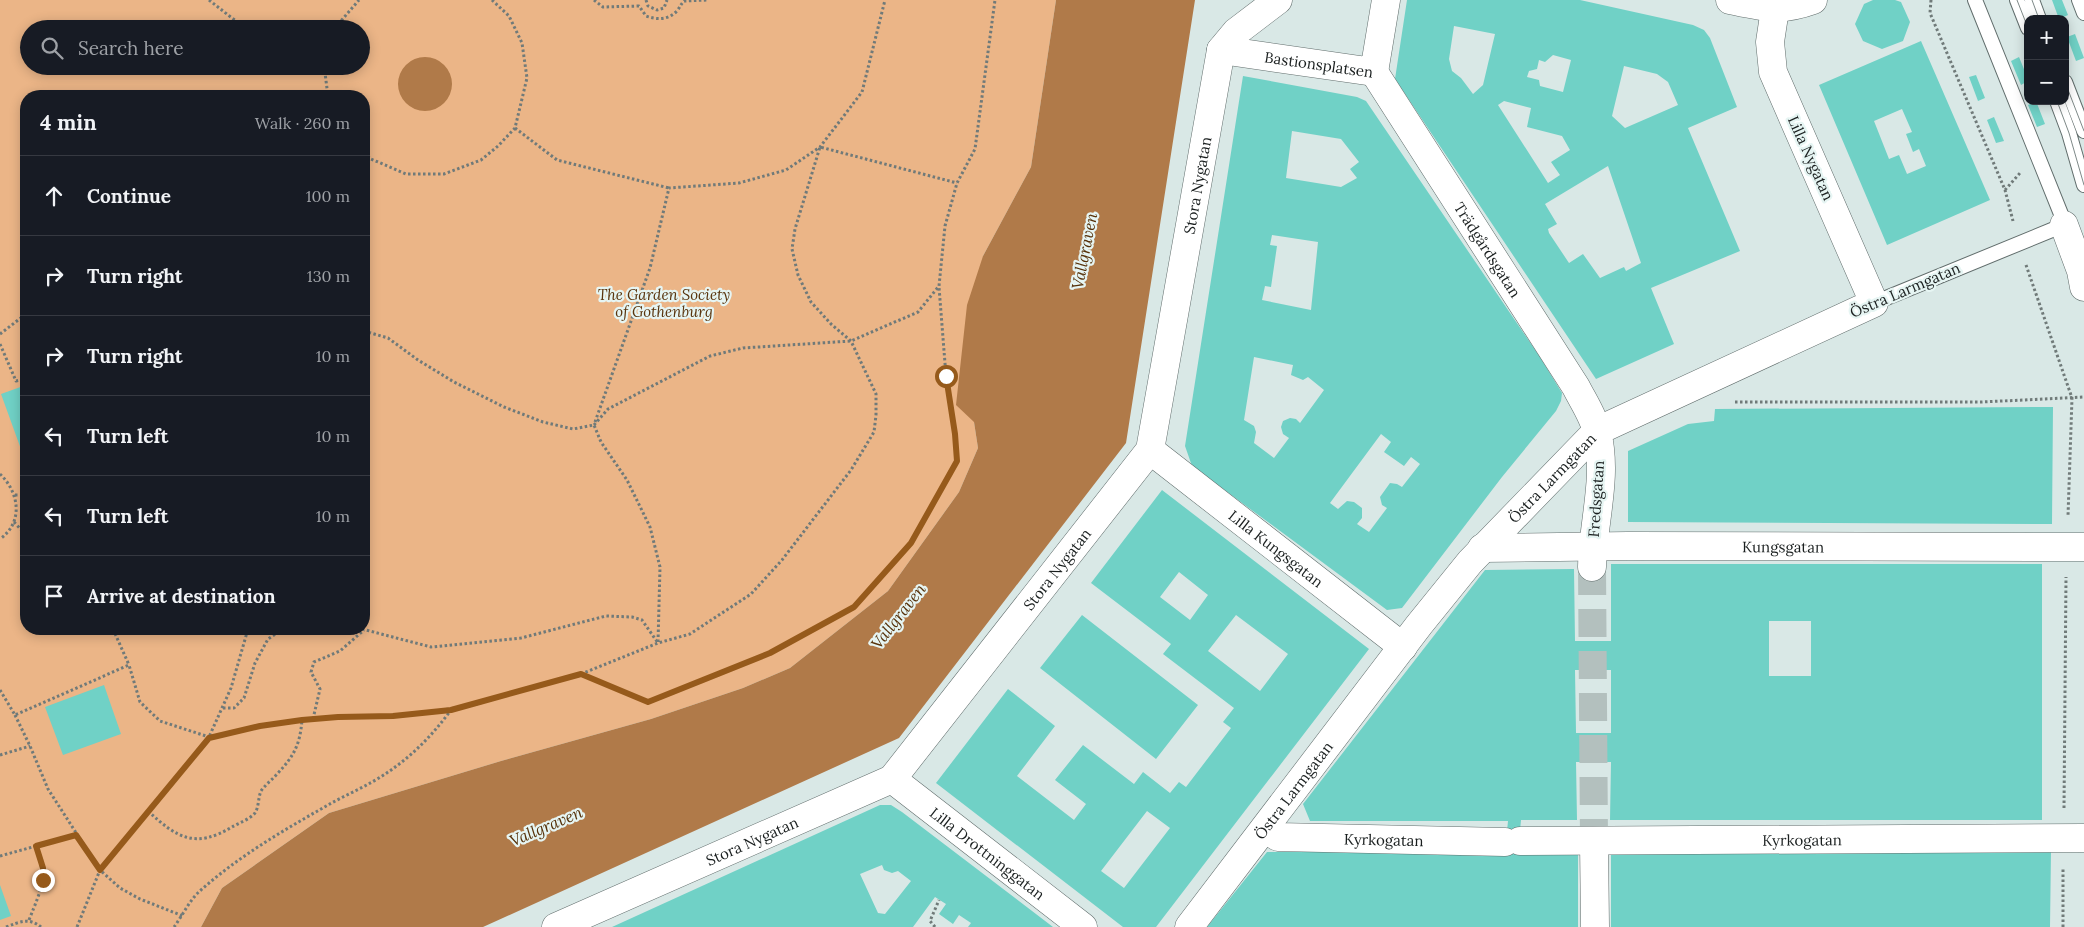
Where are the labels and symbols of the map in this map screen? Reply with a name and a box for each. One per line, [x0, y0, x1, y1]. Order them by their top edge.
street label: Bastionsplatsen [1263, 47, 1375, 81]
street label: Lilla Nygatan [1784, 113, 1838, 203]
street label: Stora Nygatan [1179, 135, 1215, 236]
street label: Trädgårdsgatan [1450, 198, 1525, 301]
water label: Vallgraven [1067, 211, 1101, 291]
street label: Östra Larmgatan [1847, 258, 1963, 322]
park label: The Garden Society of Gothenburg [598, 285, 730, 321]
route start [935, 365, 958, 388]
street label: Östra Larmgatan [1504, 429, 1600, 527]
street label: Fredsgatan [1584, 460, 1608, 538]
street label: Lilla Kungsgatan [1225, 506, 1327, 591]
street label: Stora Nygatan [1019, 524, 1095, 614]
street label: Kungsgatan [1742, 537, 1824, 556]
water label: Vallgraven [866, 579, 930, 653]
street label: Östra Larmgatan [1250, 737, 1337, 843]
water label: Vallgraven [506, 802, 586, 850]
street label: Lilla Drottninggatan [926, 803, 1049, 904]
street label: Stora Nygatan [703, 812, 801, 869]
street label: Kyrkogatan [1344, 829, 1424, 850]
street label: Kyrkogatan [1762, 830, 1842, 849]
route end [32, 869, 55, 892]

